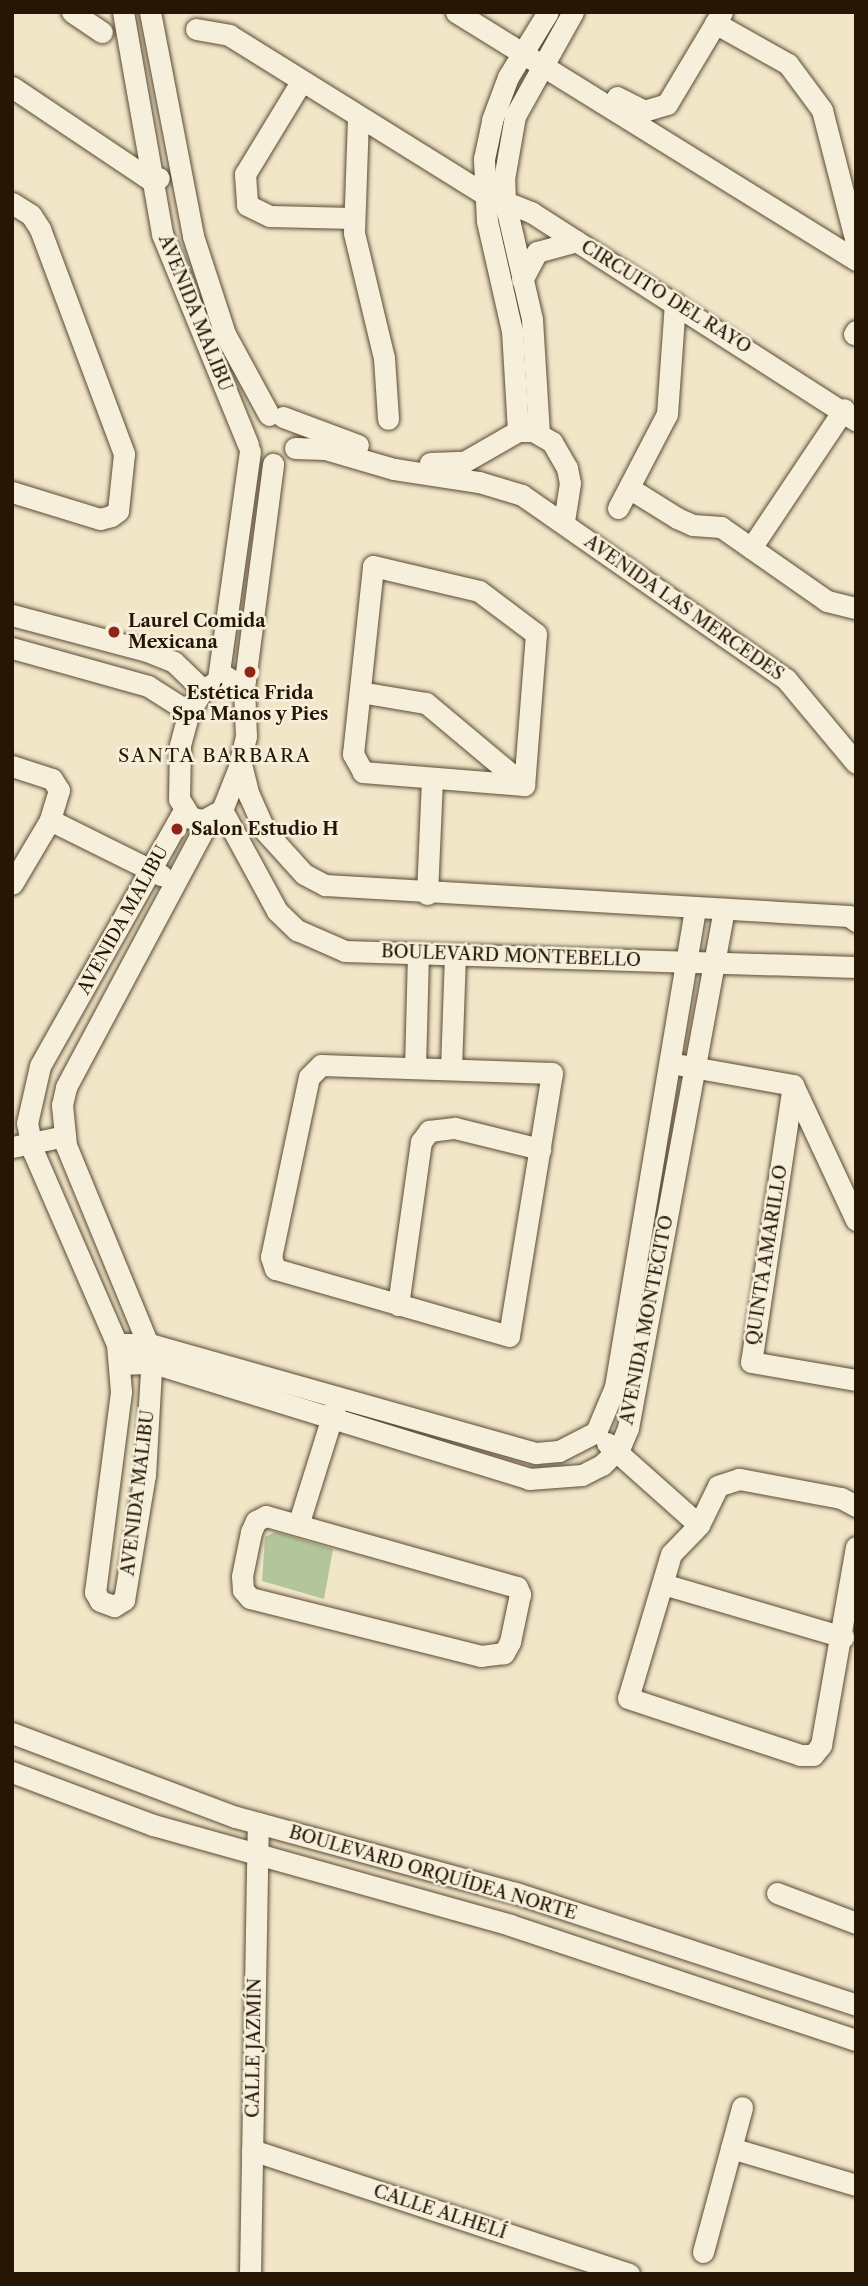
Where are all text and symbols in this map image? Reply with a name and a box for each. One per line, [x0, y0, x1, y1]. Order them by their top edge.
street label: AVENIDA MALIBU [154, 231, 236, 395]
street label: CIRCUITO DEL RAYO [577, 236, 755, 358]
street label: AVENIDA LAS MERCEDES [580, 531, 788, 685]
place label: Laurel Comida Mexicana [128, 611, 266, 654]
marker: Laurel Comida Mexicana [106, 624, 122, 640]
marker: Estética Frida Spa Manos y Pies [242, 664, 258, 680]
place label: Estética Frida Spa Manos y Pies [171, 683, 329, 726]
district label: SANTA BARBARA [119, 745, 311, 767]
place label: Salon Estudio H [191, 818, 339, 840]
marker: Salon Estudio H [169, 821, 185, 837]
street label: AVENIDA MALIBU [73, 842, 173, 998]
street label: BOULEVARD MONTEBELLO [381, 941, 641, 971]
street label: QUINTA AMARILLO [742, 1162, 792, 1348]
street label: AVENIDA MONTECITO [616, 1213, 678, 1427]
street label: AVENIDA MALIBU [117, 1409, 159, 1577]
street label: BOULEVARD ORQUÍDEA NORTE [286, 1821, 580, 1925]
street label: CALLE JAZMÍN [242, 1978, 266, 2118]
street label: CALLE ALHELÍ [370, 2180, 510, 2244]

